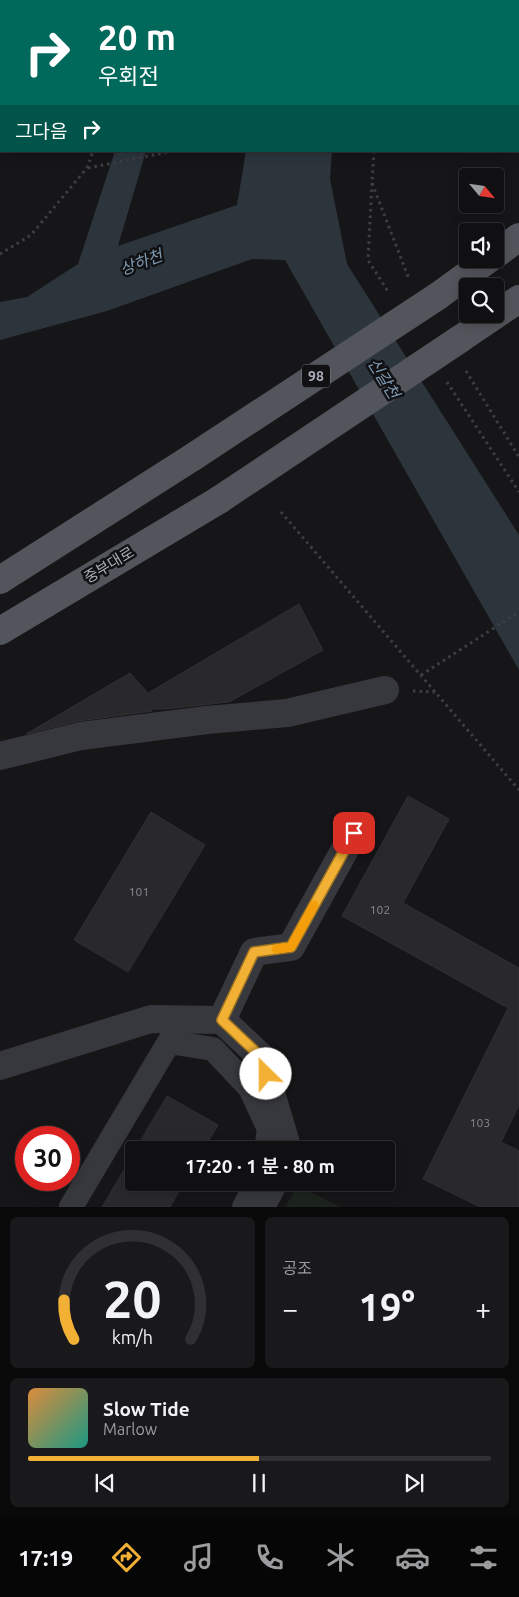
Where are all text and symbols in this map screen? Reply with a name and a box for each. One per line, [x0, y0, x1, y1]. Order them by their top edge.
text: 20 m [98, 17, 176, 57]
icon: right [15, 20, 80, 85]
text: 우회전 [98, 63, 159, 88]
icon: right [77, 115, 105, 143]
text: 그다음 [15, 120, 67, 142]
north arrow [459, 168, 504, 212]
map controls [459, 168, 504, 323]
button: sound [459, 223, 504, 268]
water label: 상하천 [117, 245, 167, 278]
button: search [459, 278, 504, 323]
water label: 신갈천 [365, 355, 405, 403]
road number: 98 [302, 364, 330, 388]
street label: 중부대로 [81, 543, 137, 586]
pin [333, 812, 375, 854]
icon: arrive [340, 819, 368, 847]
house number: 101 [129, 885, 149, 898]
house number: 102 [370, 903, 390, 916]
position arrow [239, 1047, 291, 1099]
house number: 103 [470, 1116, 490, 1129]
speed limit sign: 30 [15, 1126, 80, 1191]
text: 17:20 · 1 분 · 80 m [185, 1155, 335, 1177]
text: 공조 [283, 1259, 312, 1277]
text: 20 [103, 1270, 162, 1328]
text: 19° [359, 1286, 415, 1328]
text: − [283, 1293, 298, 1324]
text: + [475, 1293, 491, 1324]
text: km/h [112, 1327, 153, 1347]
text: Slow Tide [103, 1398, 190, 1420]
text: Marlow [103, 1420, 157, 1438]
icon: previous [91, 1469, 119, 1497]
icon: pause [245, 1469, 273, 1497]
icon: next [400, 1469, 428, 1497]
icon: directions [109, 1540, 144, 1575]
icon: music [181, 1540, 216, 1575]
icon: phone [252, 1540, 287, 1575]
icon: climate [323, 1540, 358, 1575]
icon: car [395, 1540, 430, 1575]
icon: filters [466, 1540, 501, 1575]
text: 17:19 [18, 1545, 73, 1570]

